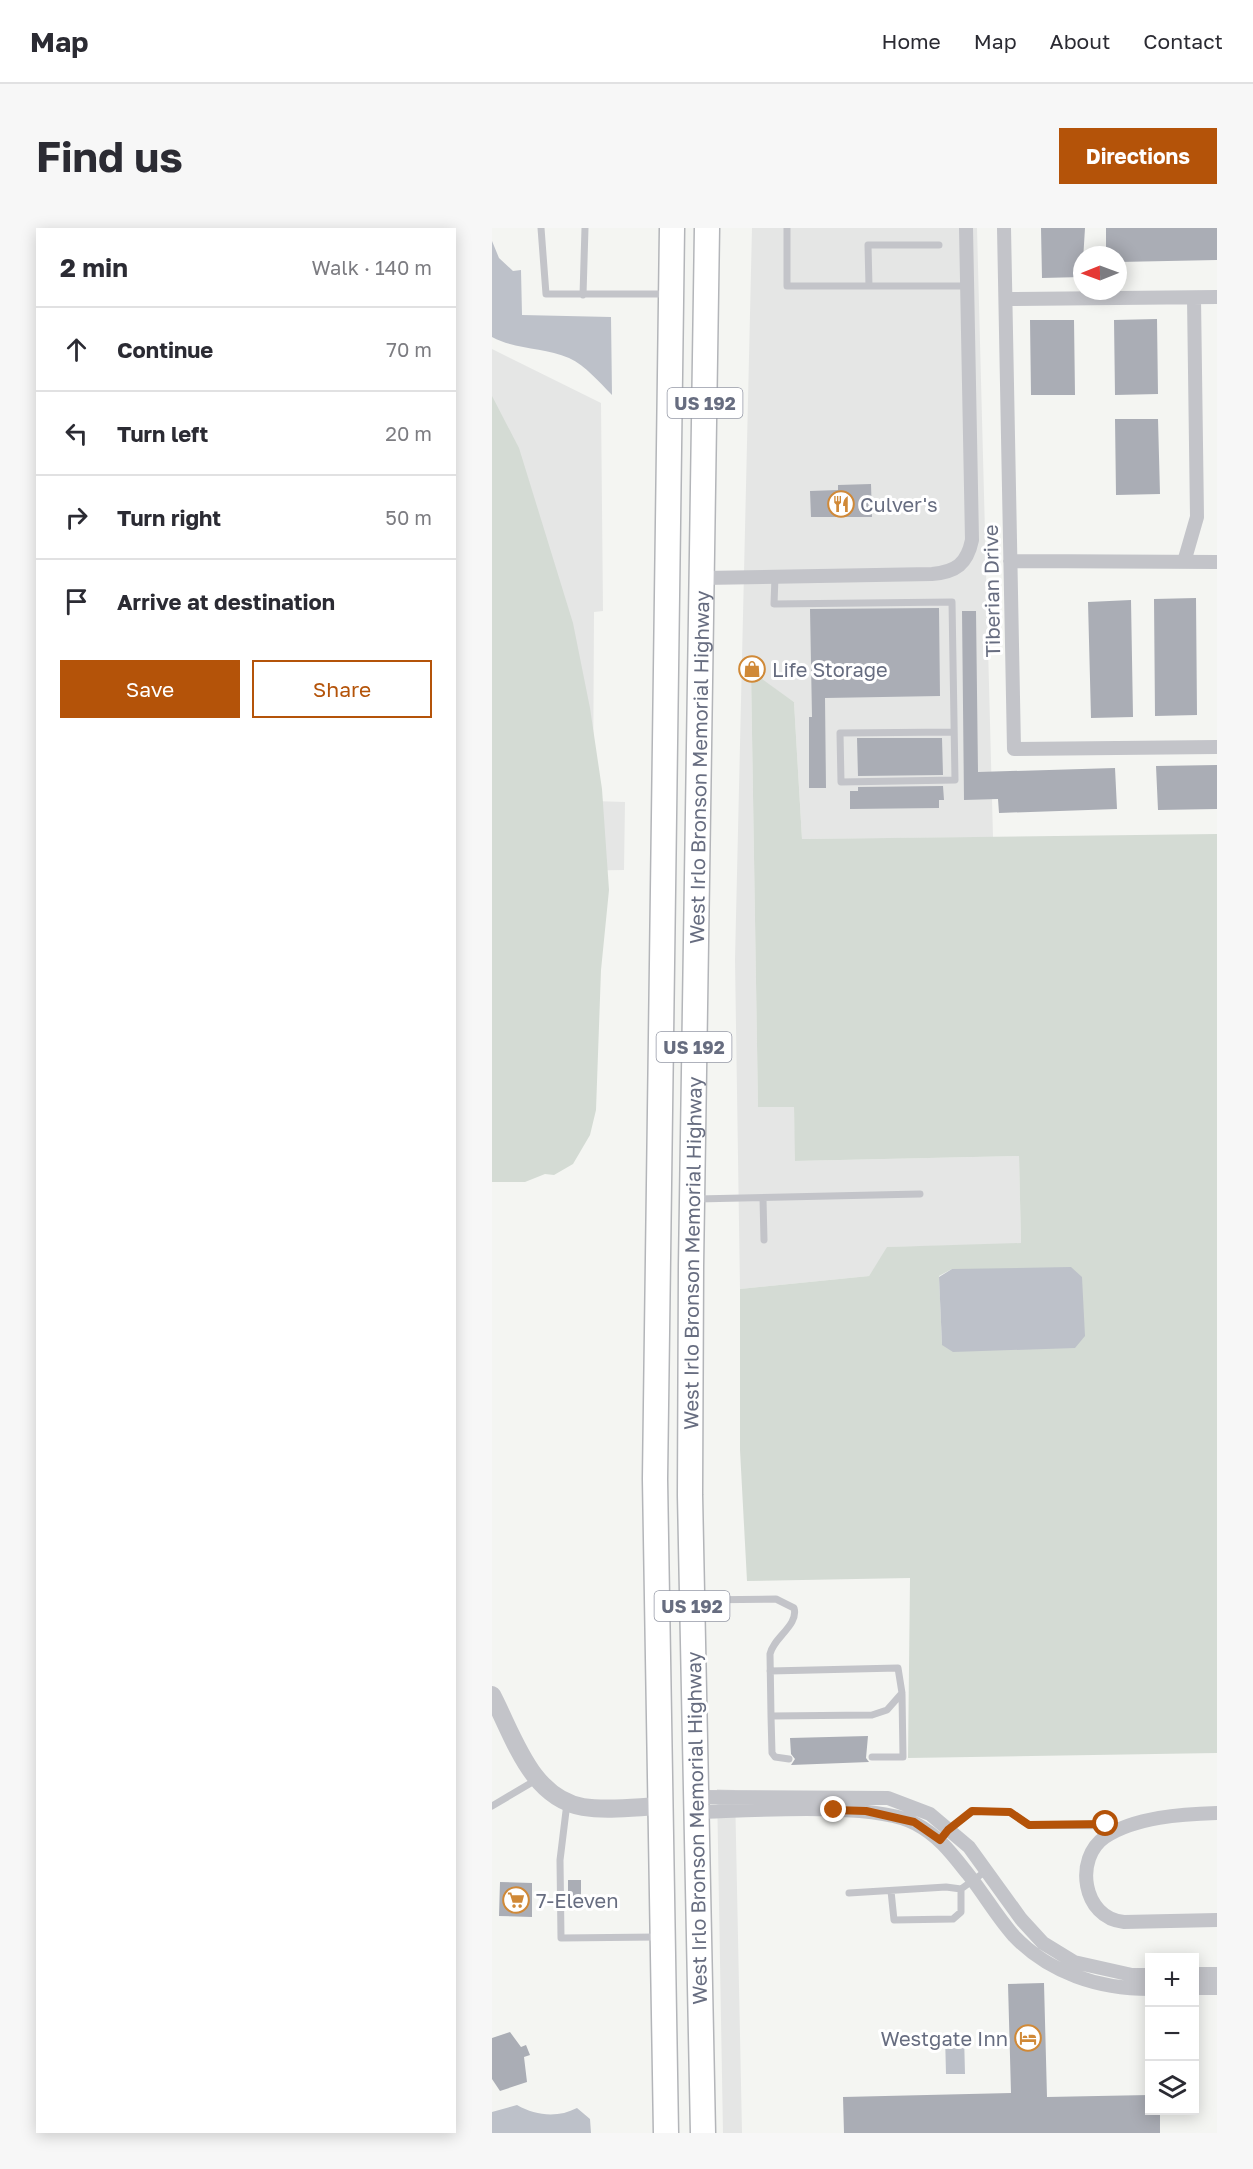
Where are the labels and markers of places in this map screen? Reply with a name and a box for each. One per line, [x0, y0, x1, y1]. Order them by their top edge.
restaurant icon: Culver's [826, 489, 856, 519]
place label: Culver's [860, 492, 938, 516]
shop icon: Life Storage [737, 654, 767, 684]
place label: Life Storage [772, 657, 888, 681]
supermarket icon: 7-Eleven [501, 1885, 531, 1915]
place label: 7-Eleven [536, 1888, 619, 1912]
hotel icon: Westgate Inn [1013, 2023, 1043, 2053]
place label: Westgate Inn [881, 2026, 1008, 2050]

